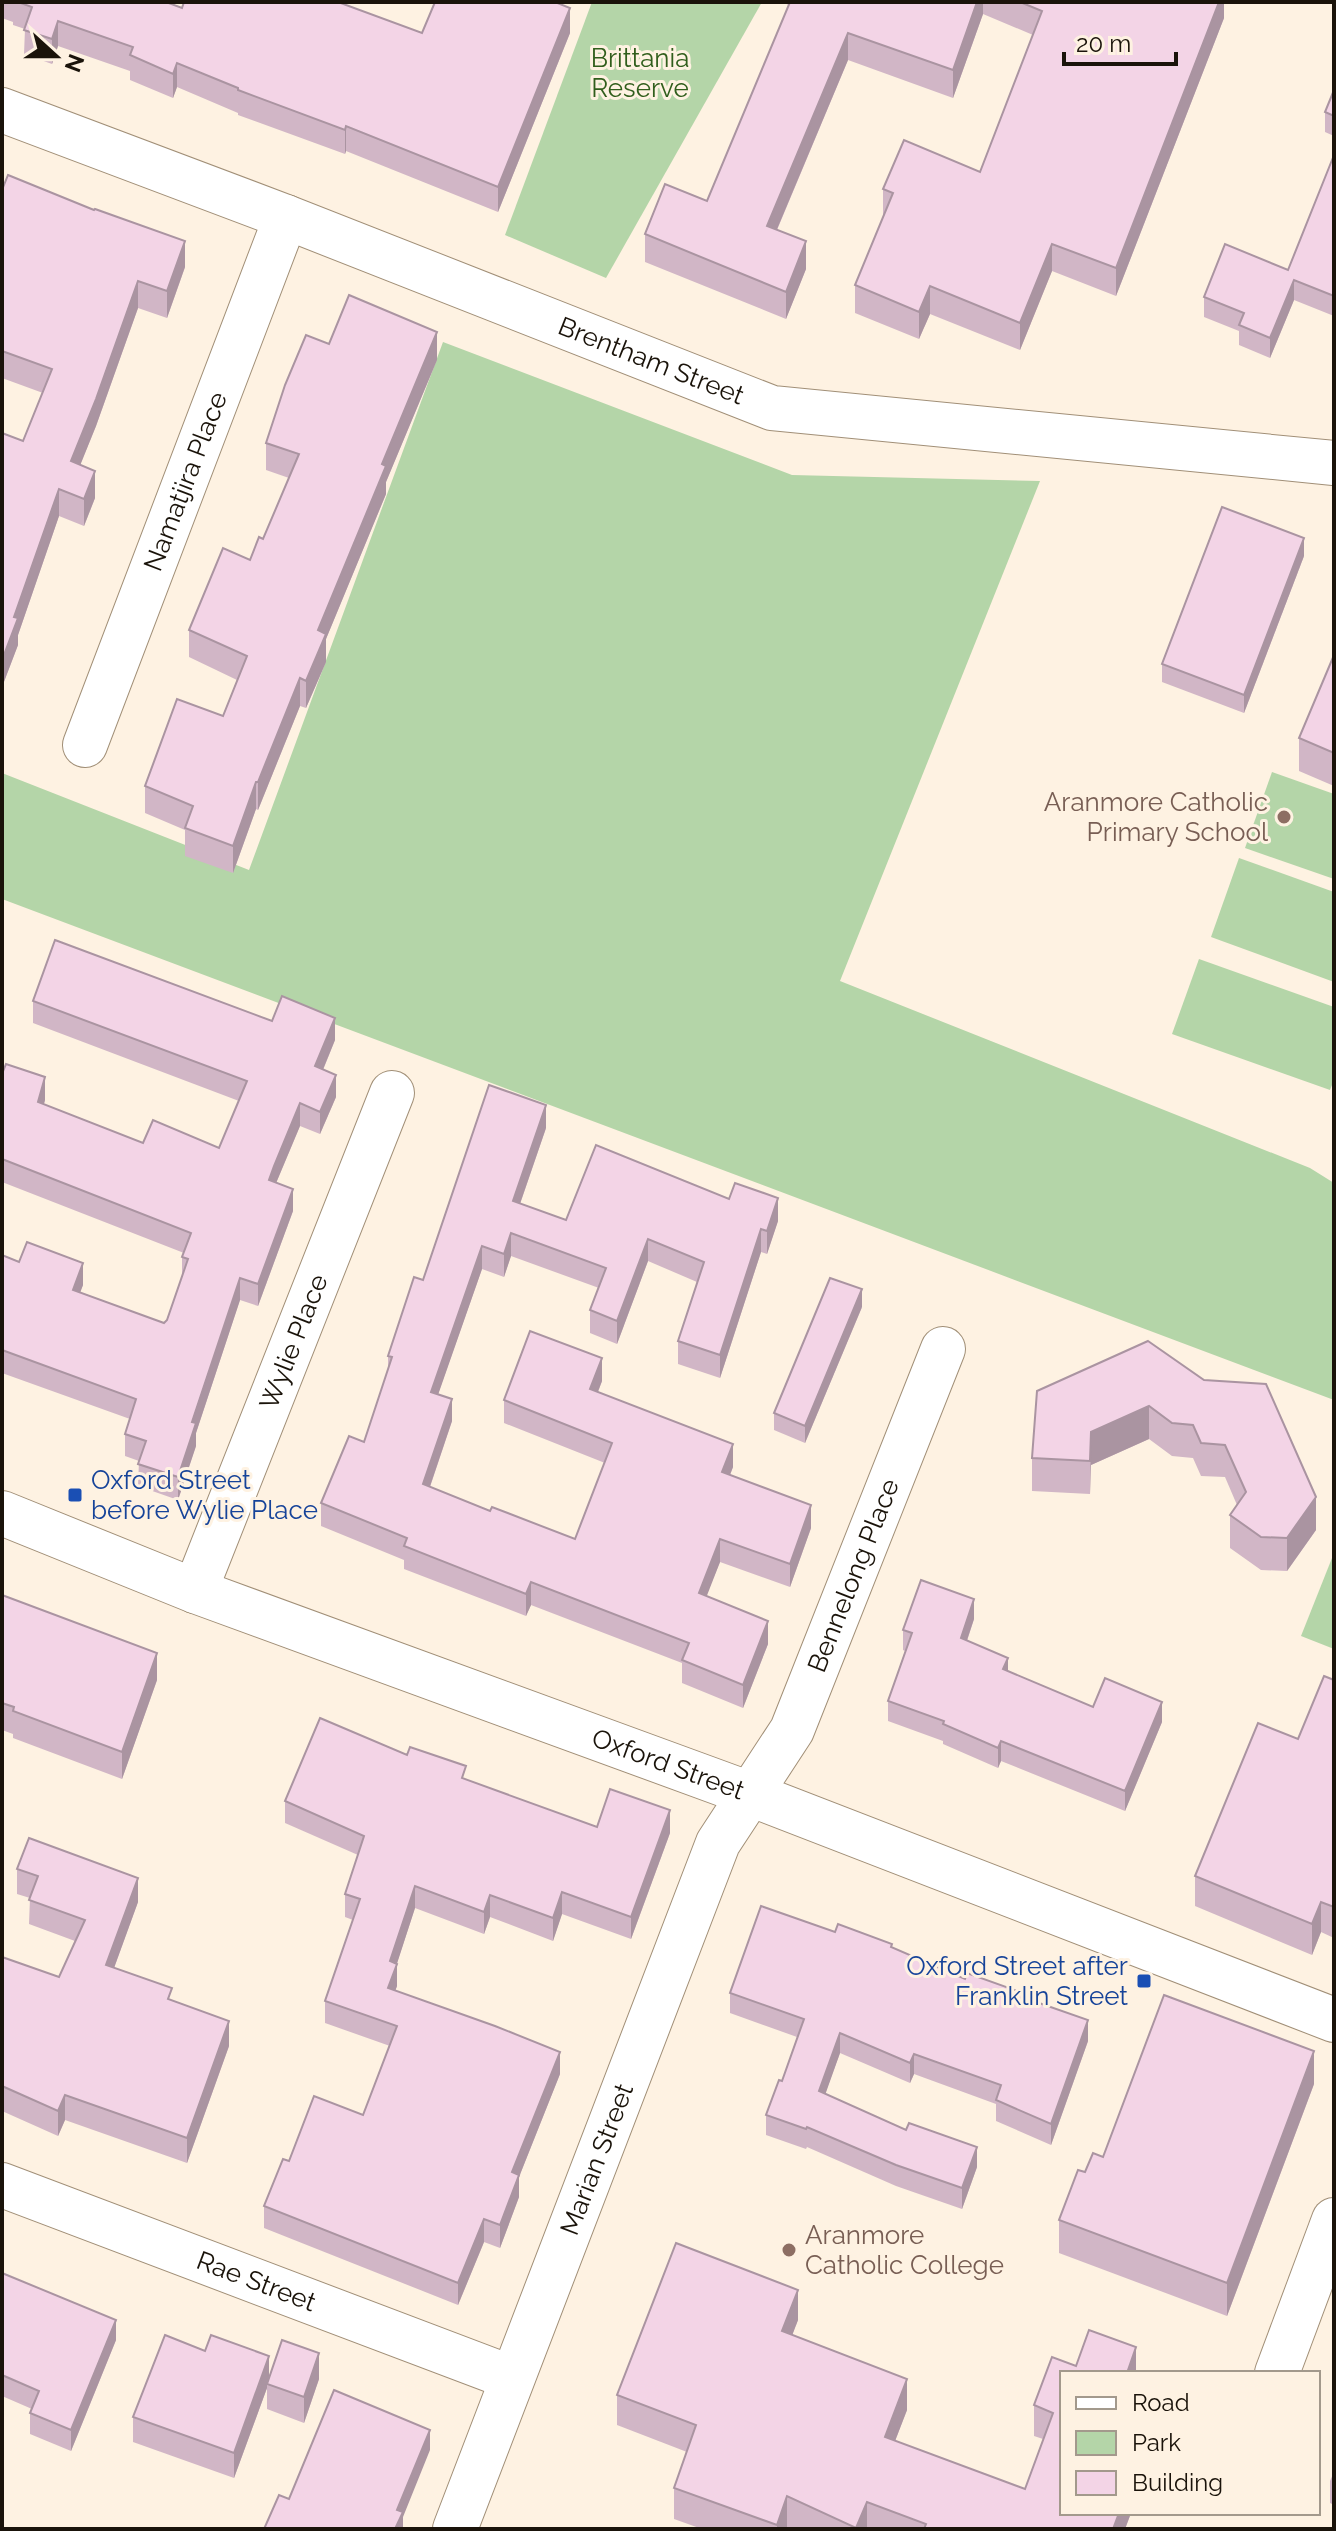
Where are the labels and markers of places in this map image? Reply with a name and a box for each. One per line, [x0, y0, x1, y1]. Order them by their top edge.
place label: Aranmore Catholic Primary School [1044, 787, 1269, 847]
marker: Aranmore Catholic Primary School [1275, 808, 1293, 826]
place label: Oxford Street before Wylie Place [91, 1465, 318, 1525]
marker: Oxford Street before Wylie Place [66, 1486, 84, 1504]
place label: Oxford Street after Franklin Street [906, 1951, 1128, 2011]
marker: Oxford Street after Franklin Street [1135, 1972, 1153, 1990]
place label: Aranmore Catholic College [805, 2220, 1004, 2280]
marker: Aranmore Catholic College [780, 2241, 798, 2259]

